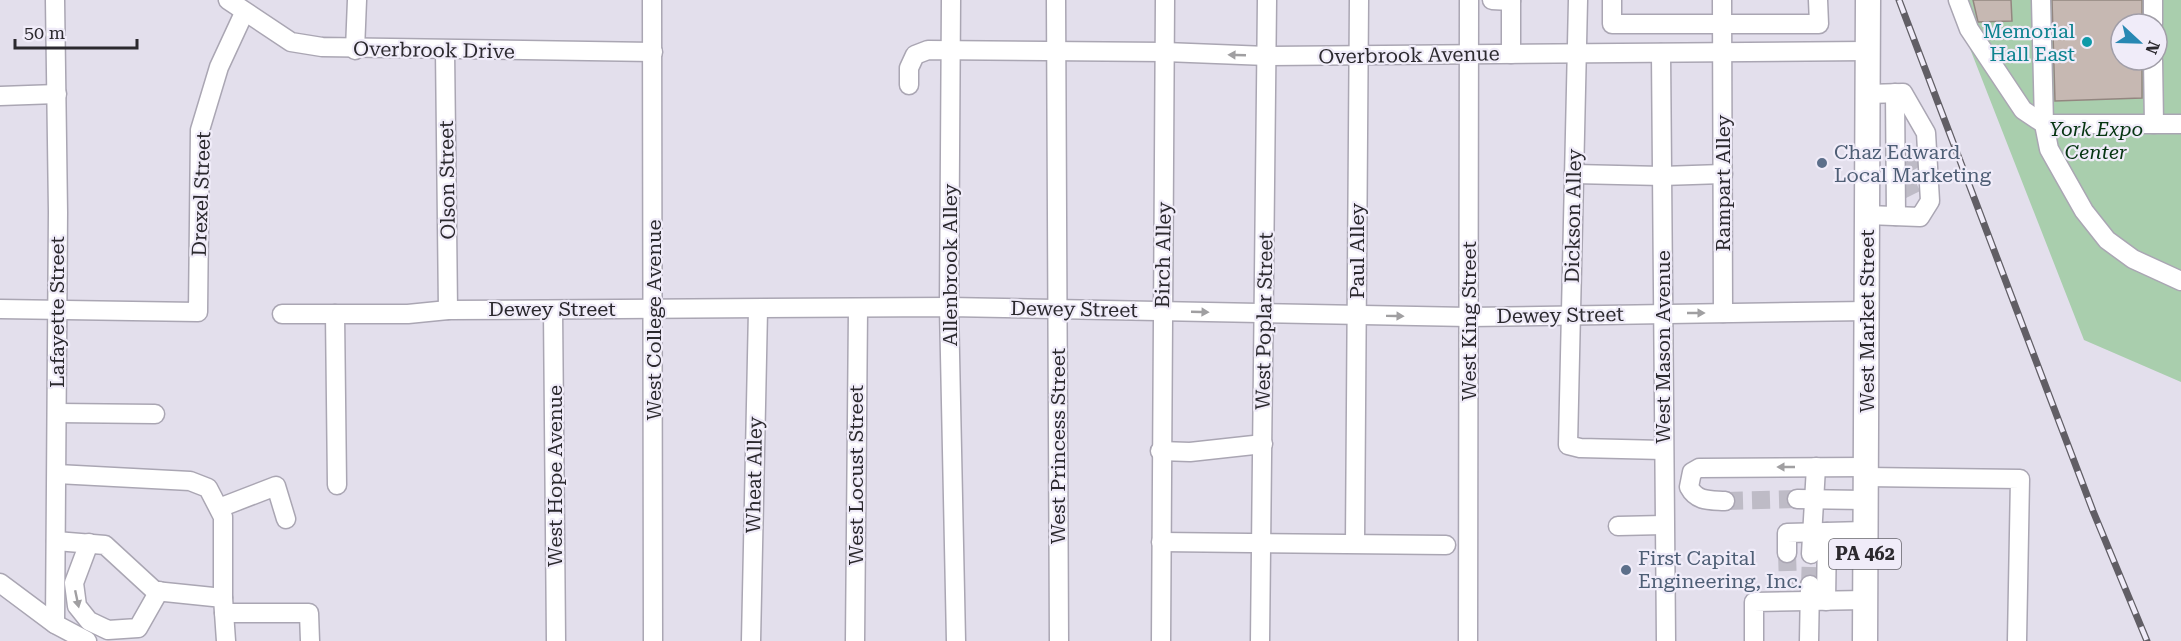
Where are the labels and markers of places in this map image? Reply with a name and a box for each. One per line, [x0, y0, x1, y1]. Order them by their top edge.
place label: Memorial Hall East [1983, 19, 2076, 66]
marker: Memorial Hall East [2080, 35, 2094, 49]
place label: Chaz Edward Local Marketing [1834, 140, 1992, 187]
marker: Chaz Edward Local Marketing [1815, 156, 1829, 170]
place label: First Capital Engineering, Inc. [1638, 546, 1803, 593]
marker: First Capital Engineering, Inc. [1619, 563, 1633, 577]

